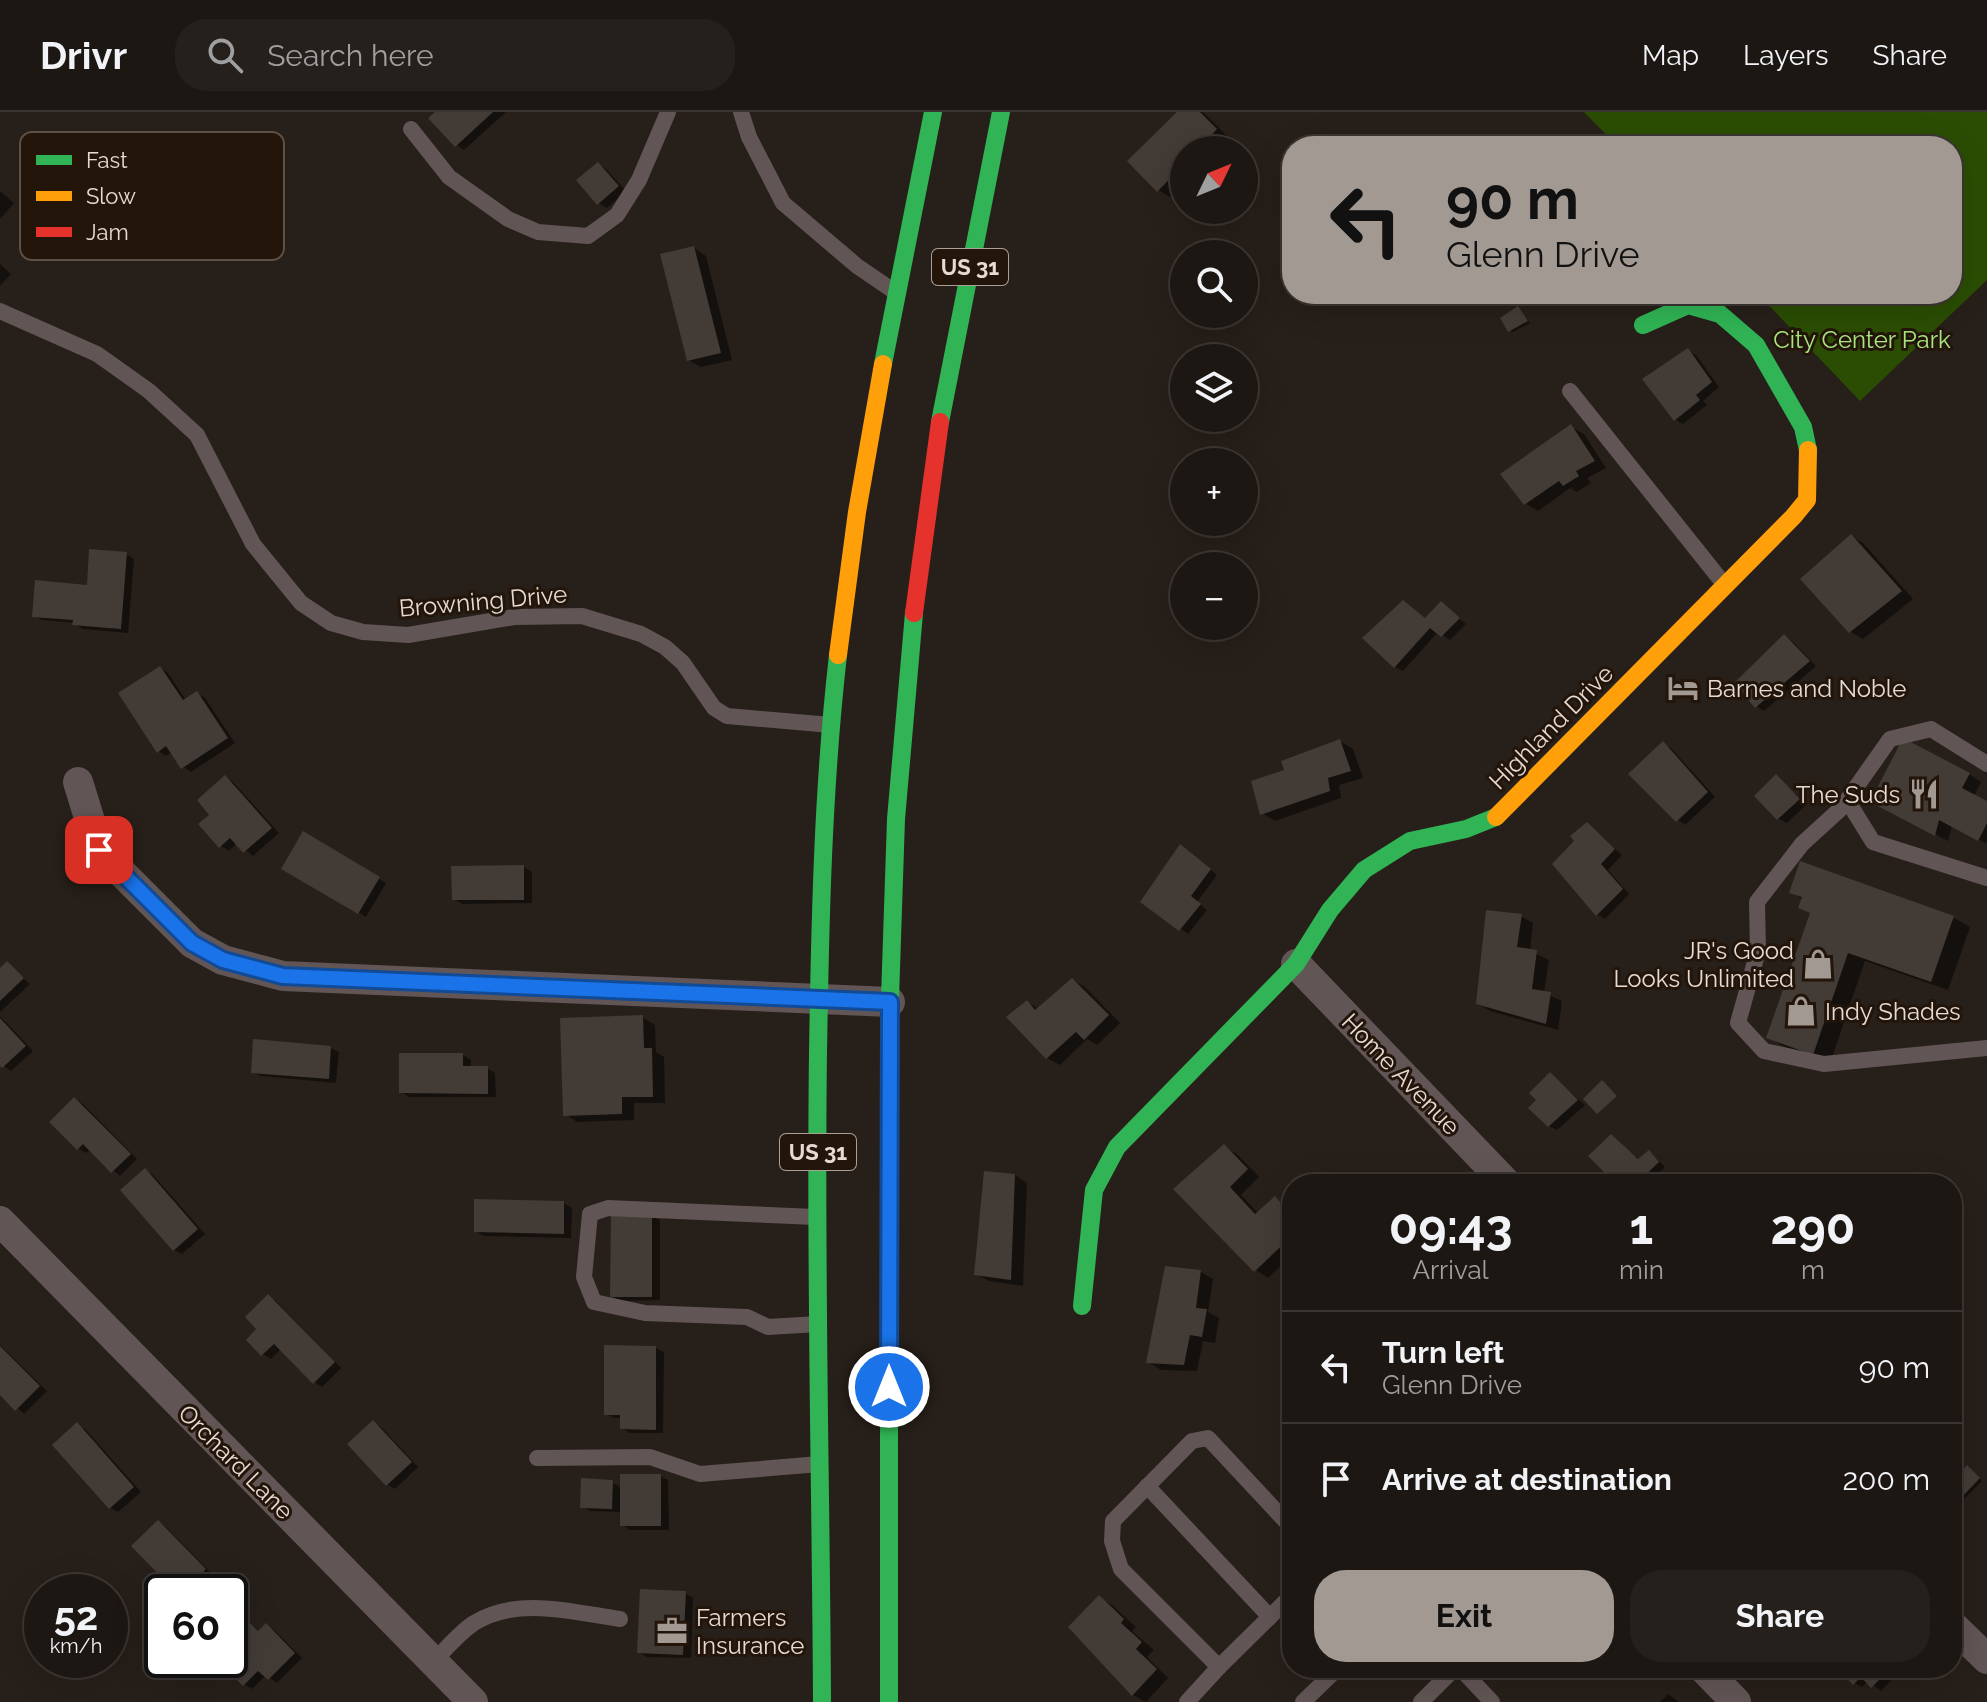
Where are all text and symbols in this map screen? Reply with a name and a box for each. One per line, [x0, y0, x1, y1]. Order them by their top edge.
search box [175, 19, 735, 91]
text: Drivr [40, 33, 127, 78]
icon: search [203, 33, 247, 77]
text: Search here [267, 38, 434, 73]
text: Map [1642, 39, 1699, 72]
text: Layers [1743, 39, 1829, 72]
text: Share [1873, 39, 1947, 72]
legend [20, 132, 284, 260]
north arrow [1170, 136, 1258, 224]
map controls [1170, 136, 1258, 640]
text: Fast [86, 147, 128, 173]
text: 90 m [1446, 166, 1579, 232]
icon: left [1314, 168, 1418, 272]
text: Slow [86, 183, 136, 209]
text: Jam [86, 219, 129, 245]
text: Glenn Drive [1446, 233, 1640, 275]
button: search [1170, 240, 1258, 328]
road number: US 31 [932, 249, 1008, 285]
park label: City Center Park [1773, 325, 1951, 354]
button: layers [1170, 344, 1258, 432]
button: + [1170, 448, 1258, 536]
button: − [1170, 552, 1258, 640]
street label: Browning Drive [398, 579, 568, 623]
street label: Highland Drive [1483, 659, 1619, 795]
hotel icon: Barnes and Noble [1666, 671, 1700, 705]
place label: Barnes and Noble [1707, 674, 1906, 703]
restaurant icon: The Suds [1907, 777, 1941, 811]
place label: The Suds [1796, 780, 1900, 809]
pin [65, 816, 133, 884]
icon: arrive [77, 828, 121, 872]
place label: JR's Good Looks Unlimited [1613, 936, 1794, 993]
shop icon: JR's Good Looks Unlimited [1801, 947, 1835, 981]
shop icon: Indy Shades [1784, 994, 1818, 1028]
place label: Indy Shades [1825, 997, 1961, 1026]
street label: Home Avenue [1336, 1007, 1466, 1141]
road number: US 31 [780, 1134, 856, 1170]
text: 09:43 [1389, 1199, 1512, 1255]
text: 1 [1630, 1199, 1653, 1255]
text: 290 [1771, 1199, 1855, 1255]
text: Arrival [1412, 1255, 1489, 1285]
text: min [1619, 1255, 1664, 1285]
text: m [1801, 1255, 1825, 1285]
text: Turn left [1382, 1335, 1504, 1370]
position arrow [847, 1345, 931, 1429]
icon: left [1314, 1345, 1358, 1389]
text: 90 m [1859, 1350, 1930, 1385]
text: Glenn Drive [1382, 1370, 1522, 1400]
street label: Orchard Lane [173, 1399, 299, 1525]
icon: arrive [1314, 1457, 1358, 1501]
text: Arrive at destination [1382, 1462, 1672, 1497]
text: 200 m [1842, 1462, 1930, 1497]
button: Exit [1314, 1570, 1614, 1662]
button: Share [1630, 1570, 1930, 1662]
speed limit sign: 60 [144, 1574, 248, 1678]
text: 52 [54, 1592, 98, 1639]
place label: Farmers Insurance [696, 1603, 804, 1660]
office icon: Farmers Insurance [655, 1614, 689, 1648]
text: km/h [50, 1634, 102, 1658]

